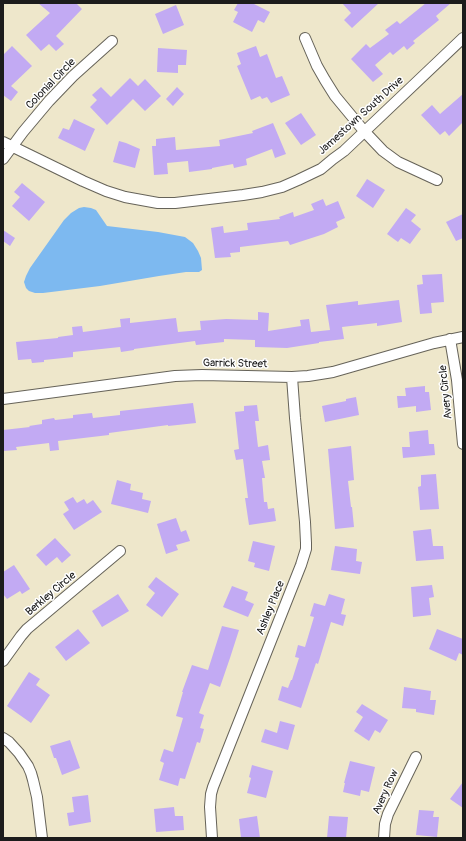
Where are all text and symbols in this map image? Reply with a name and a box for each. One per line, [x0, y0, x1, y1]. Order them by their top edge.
street label: Colonial Circle [23, 56, 79, 112]
street label: Jamestown South Drive [316, 74, 406, 158]
street label: Garrick Street [203, 357, 267, 371]
street label: Avery Circle [437, 364, 455, 420]
street label: Berkley Circle [23, 569, 79, 619]
street label: Ashley Place [254, 579, 288, 637]
street label: Avery Row [370, 768, 402, 816]

